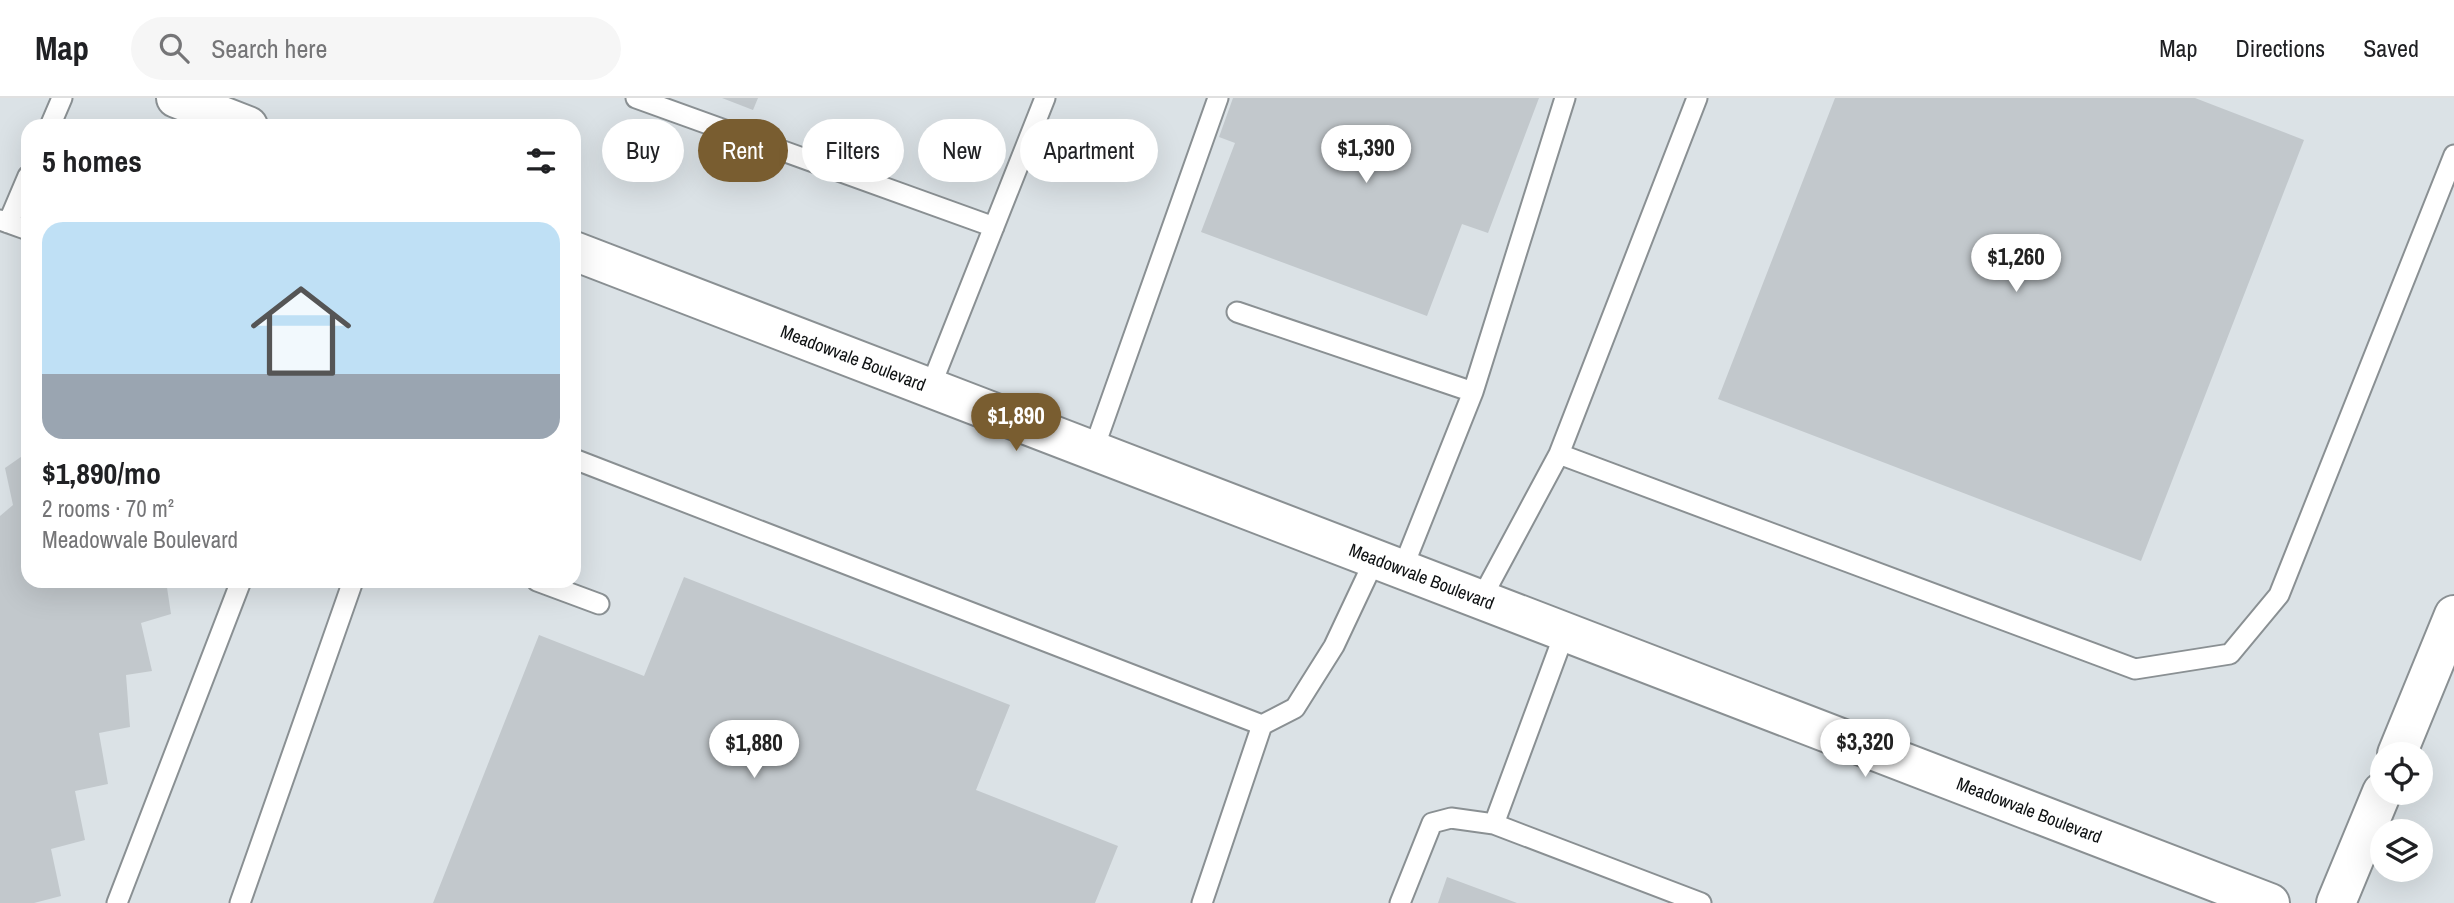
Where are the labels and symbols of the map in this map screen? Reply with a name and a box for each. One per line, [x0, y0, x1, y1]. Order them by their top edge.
pin: $1,390 [1309, 126, 1423, 185]
pin: $1,260 [1959, 234, 2073, 294]
street label: Meadowvale Boulevard [777, 319, 929, 397]
pin: $1,890 [959, 394, 1073, 453]
street label: Meadowvale Boulevard [1346, 537, 1498, 616]
pin: $1,880 [697, 720, 811, 780]
pin: $3,320 [1808, 720, 1922, 779]
street label: Meadowvale Boulevard [1953, 771, 2106, 849]

